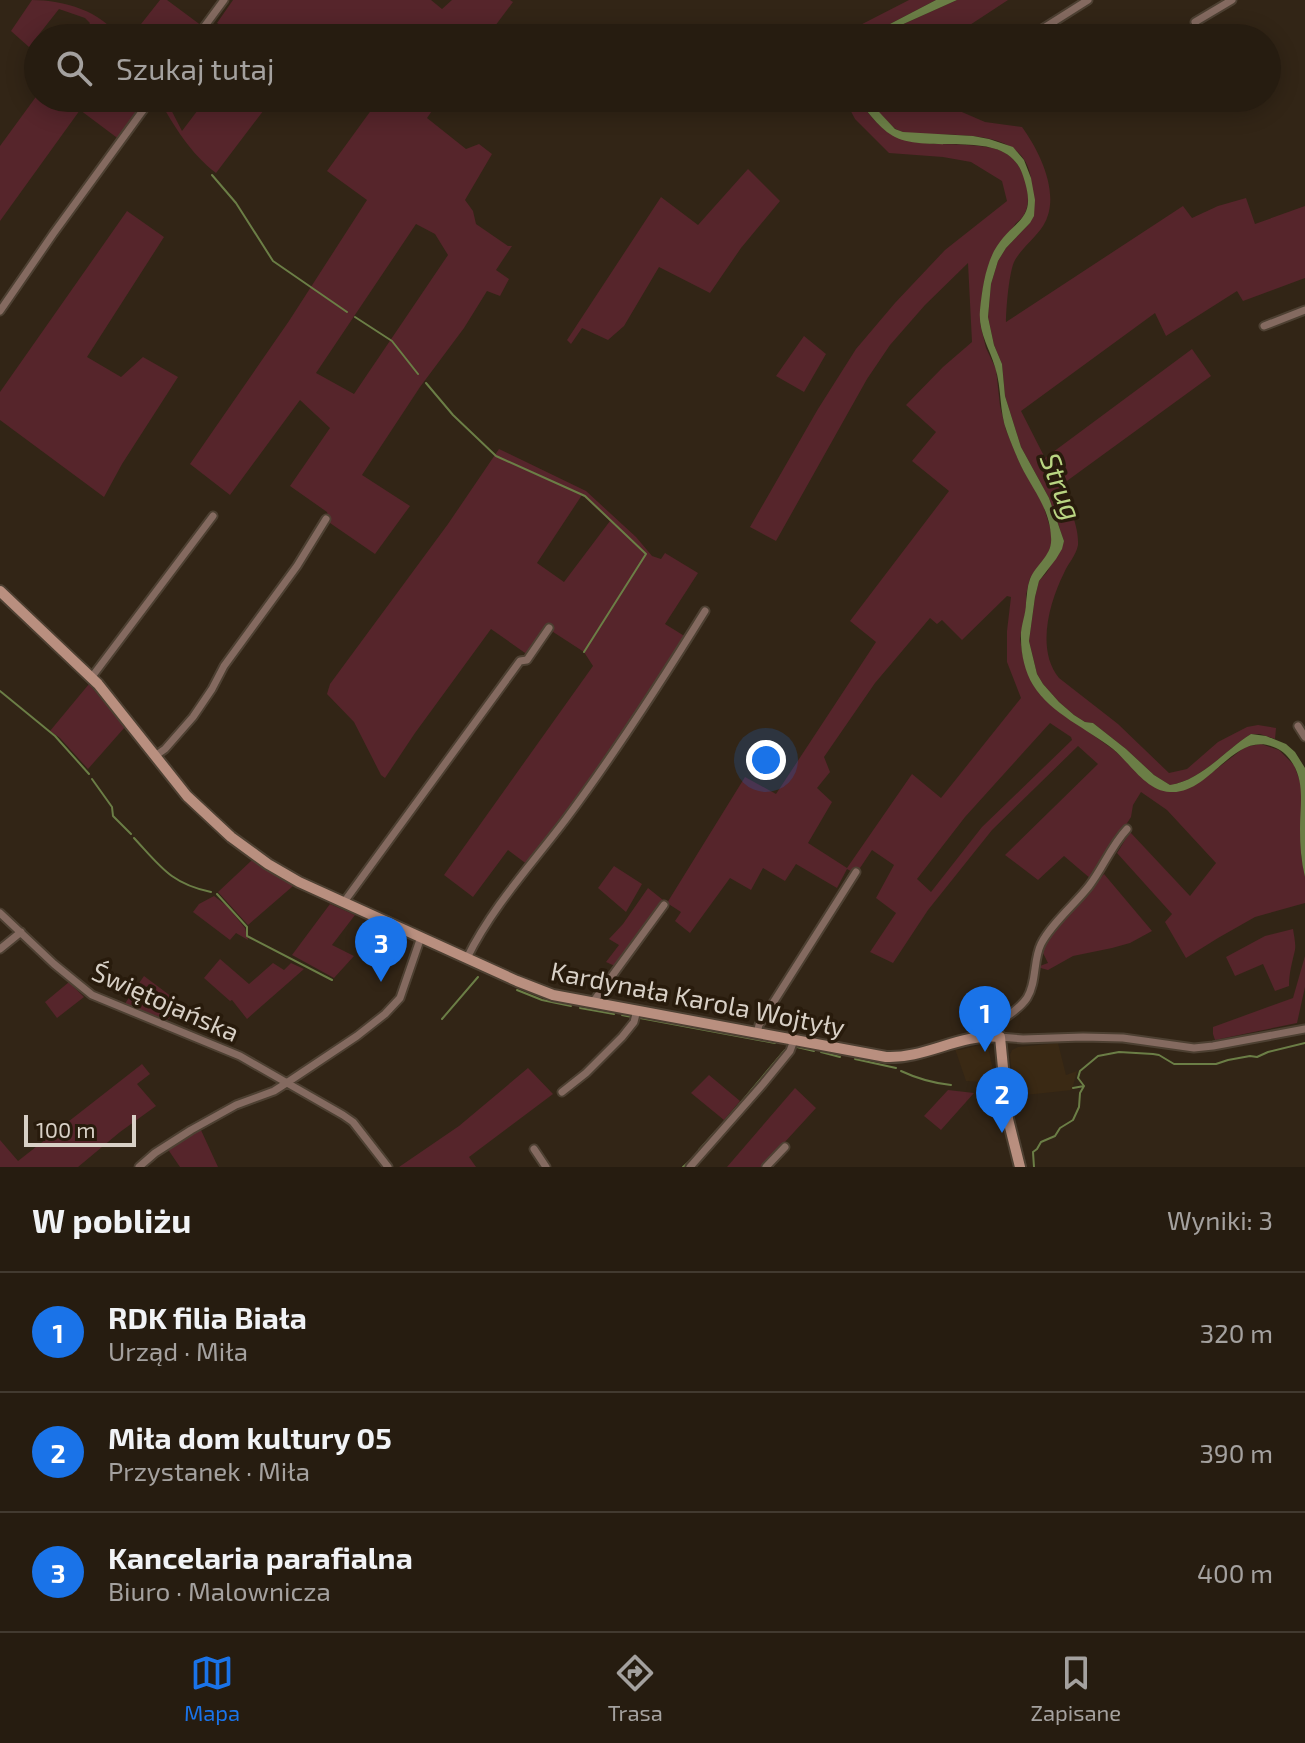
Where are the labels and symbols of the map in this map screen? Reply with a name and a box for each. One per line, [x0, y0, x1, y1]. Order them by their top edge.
water label: Strug [1034, 448, 1090, 524]
your location [746, 740, 786, 780]
pin: 3 [355, 916, 407, 982]
street label: Kardynała Karola Wojtyły [548, 954, 848, 1042]
street label: Świętojańska [88, 955, 244, 1047]
pin: 1 [959, 986, 1011, 1052]
pin: 2 [976, 1067, 1028, 1133]
scale bar [24, 1111, 136, 1147]

